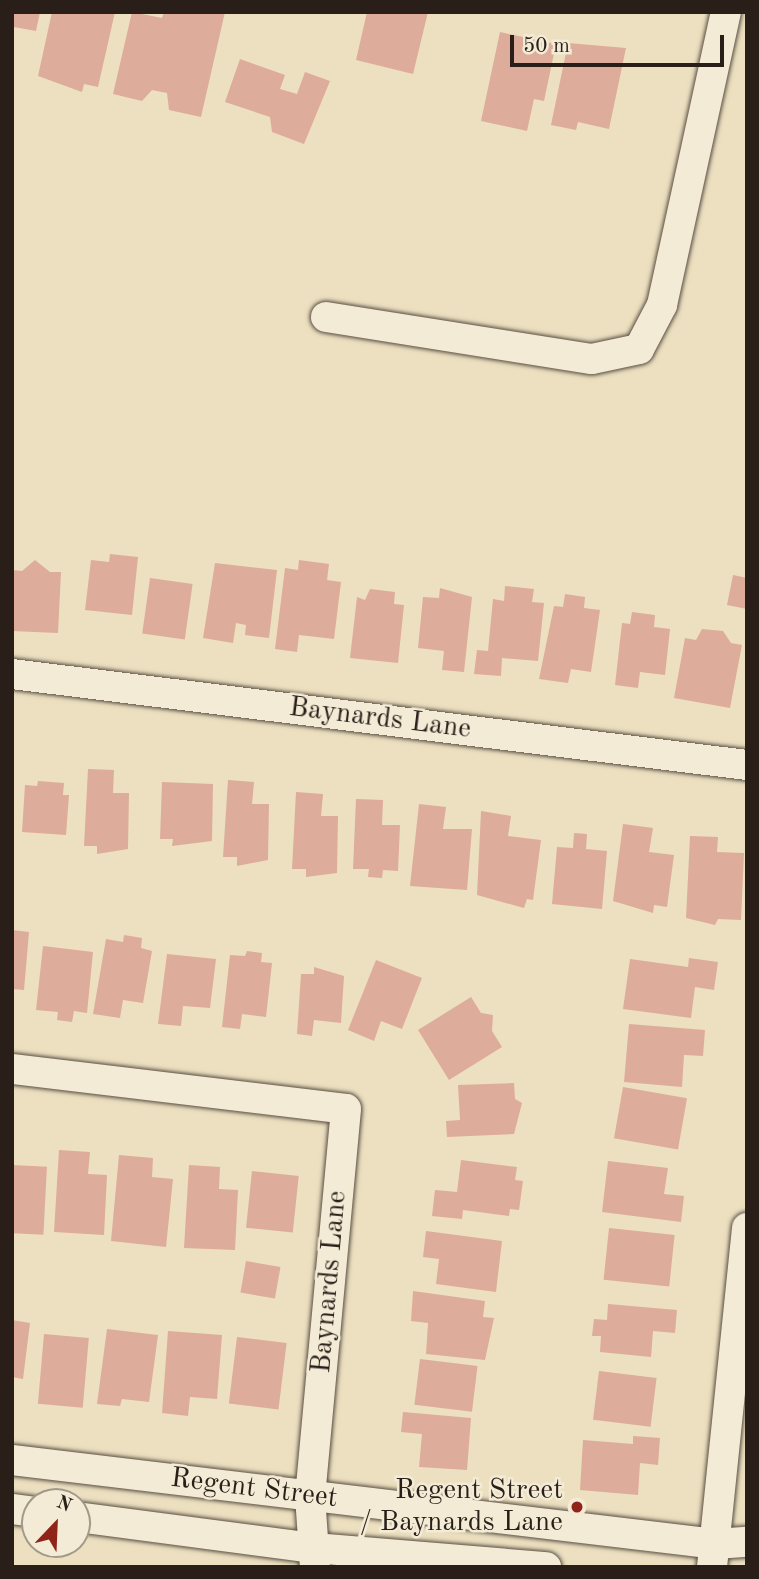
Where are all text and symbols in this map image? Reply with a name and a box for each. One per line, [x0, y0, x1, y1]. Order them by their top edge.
scale bar [514, 21, 728, 65]
text: 50 m [523, 36, 570, 57]
street label: Baynards Lane [287, 691, 473, 747]
street label: Baynards Lane [305, 1189, 355, 1375]
street label: Regent Street [169, 1462, 339, 1516]
place label: Regent Street / Baynards Lane [359, 1474, 563, 1540]
north arrow [21, 1488, 91, 1558]
text: N [53, 1493, 74, 1517]
marker: Regent Street / Baynards Lane [569, 1499, 585, 1515]

